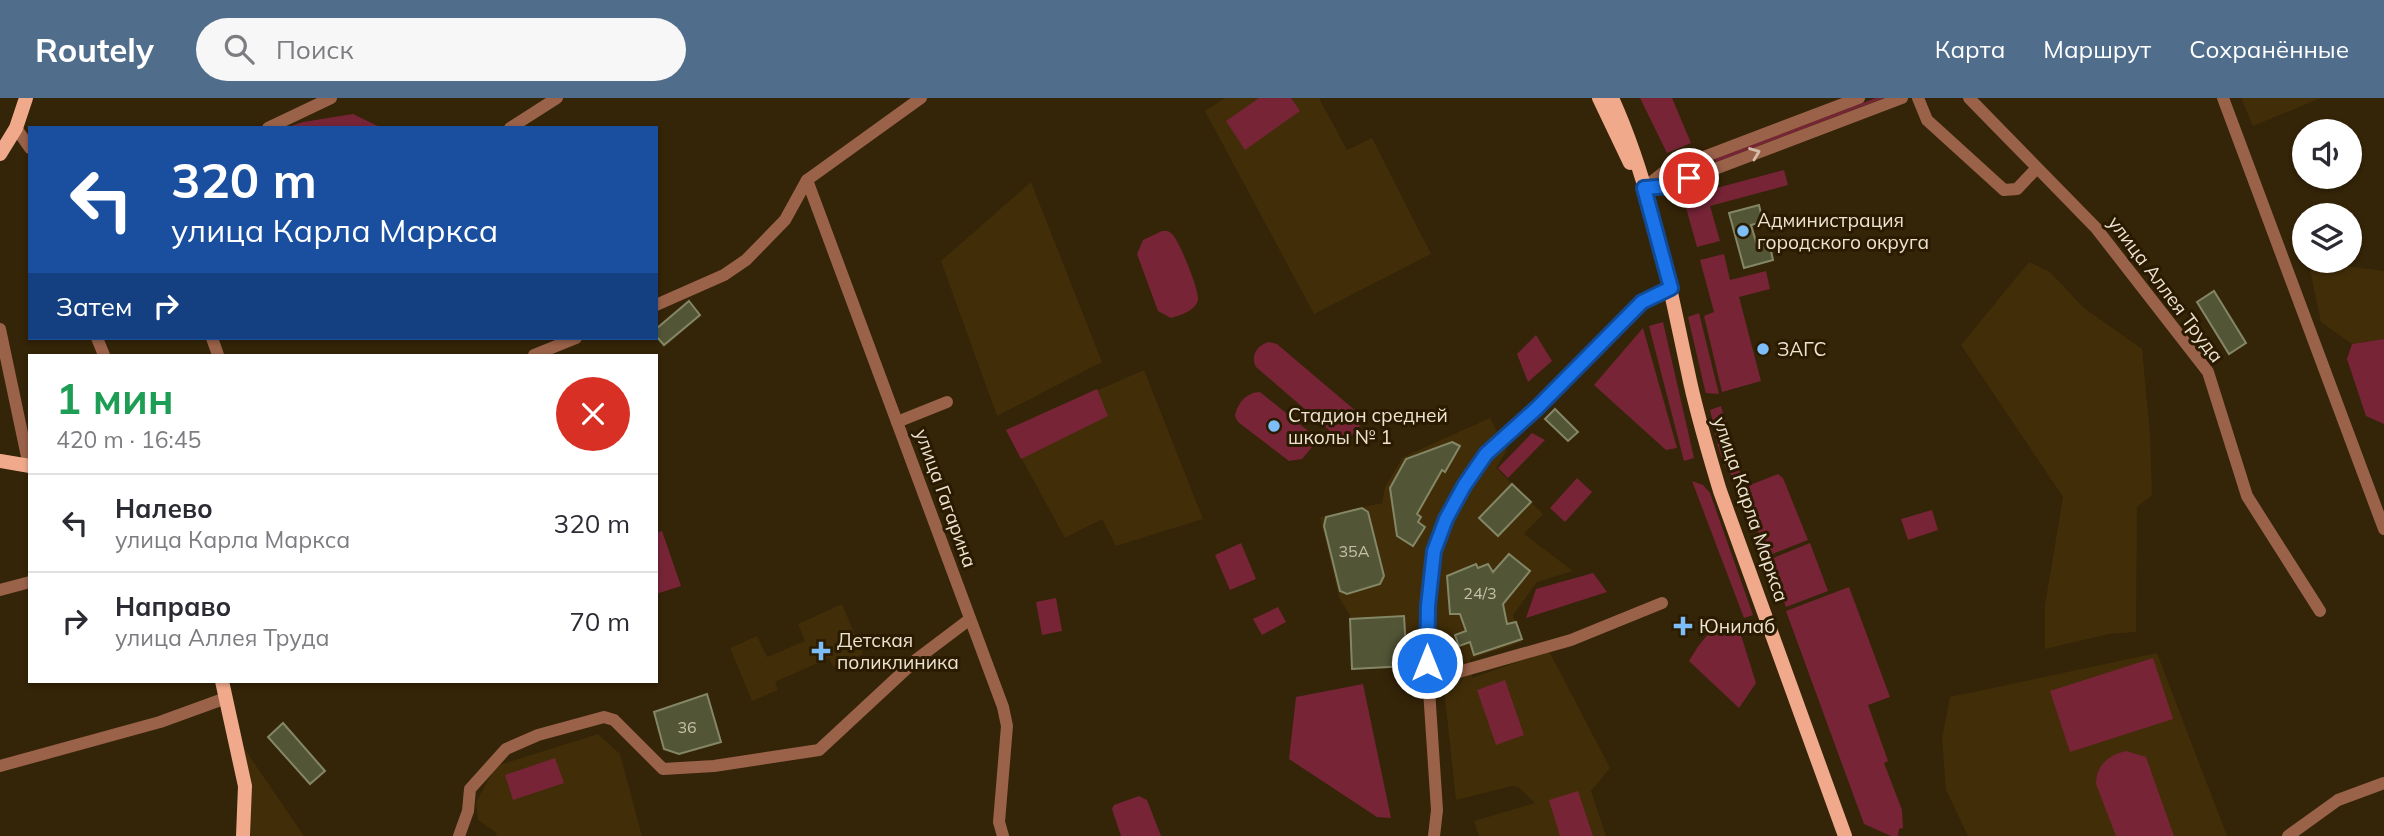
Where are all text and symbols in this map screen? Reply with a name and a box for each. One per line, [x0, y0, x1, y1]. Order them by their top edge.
search box [196, 18, 686, 81]
text: Routely [35, 29, 154, 70]
icon: search [220, 30, 258, 68]
text: Поиск [276, 33, 354, 66]
text: Карта [1935, 34, 2005, 64]
text: Маршрут [2043, 34, 2151, 64]
text: Сохранённые [2189, 34, 2349, 64]
map controls [2292, 119, 2362, 273]
button: sound [2292, 119, 2362, 189]
pin [1659, 148, 1719, 208]
one-way arrow [1748, 148, 1760, 162]
text: 320 m [171, 149, 317, 210]
icon: left [56, 154, 147, 245]
icon: arrive [1670, 159, 1708, 197]
button: layers [2292, 203, 2362, 273]
place label: Администрация городского округа [1757, 208, 1929, 254]
text: улица Карла Маркса [171, 210, 498, 250]
street label: улица Аллея Труда [2103, 211, 2229, 367]
marker: Администрация городского округа [1735, 223, 1751, 239]
icon: right [147, 287, 185, 325]
text: Затем [56, 290, 133, 323]
place label: ЗАГС [1777, 337, 1827, 361]
marker: ЗАГС [1755, 341, 1771, 357]
text: 1 мин [56, 372, 174, 425]
button: close [556, 377, 630, 451]
place label: Стадион средней школы № 1 [1288, 403, 1448, 449]
street label: улица Карла Маркса [1708, 413, 1794, 605]
marker: Стадион средней школы № 1 [1266, 418, 1282, 434]
text: 420 m · 16:45 [56, 425, 201, 454]
street label: улица Гагарина [910, 425, 982, 571]
text: Налево [115, 492, 213, 525]
icon: left [56, 504, 94, 542]
text: 320 m [554, 507, 630, 540]
text: улица Карла Маркса [115, 525, 350, 554]
house number: 35А [1339, 541, 1370, 561]
house number: 24/3 [1463, 583, 1497, 603]
text: Направо [115, 590, 231, 623]
icon: right [56, 602, 94, 640]
text: 70 m [569, 605, 630, 638]
place label: Юнилаб [1699, 614, 1775, 638]
marker: Юнилаб [1673, 616, 1693, 636]
text: улица Аллея Труда [115, 623, 330, 652]
position arrow [1390, 626, 1464, 700]
place label: Детская поликлиника [837, 628, 959, 674]
marker: Детская поликлиника [811, 641, 831, 661]
house number: 36 [677, 717, 697, 737]

